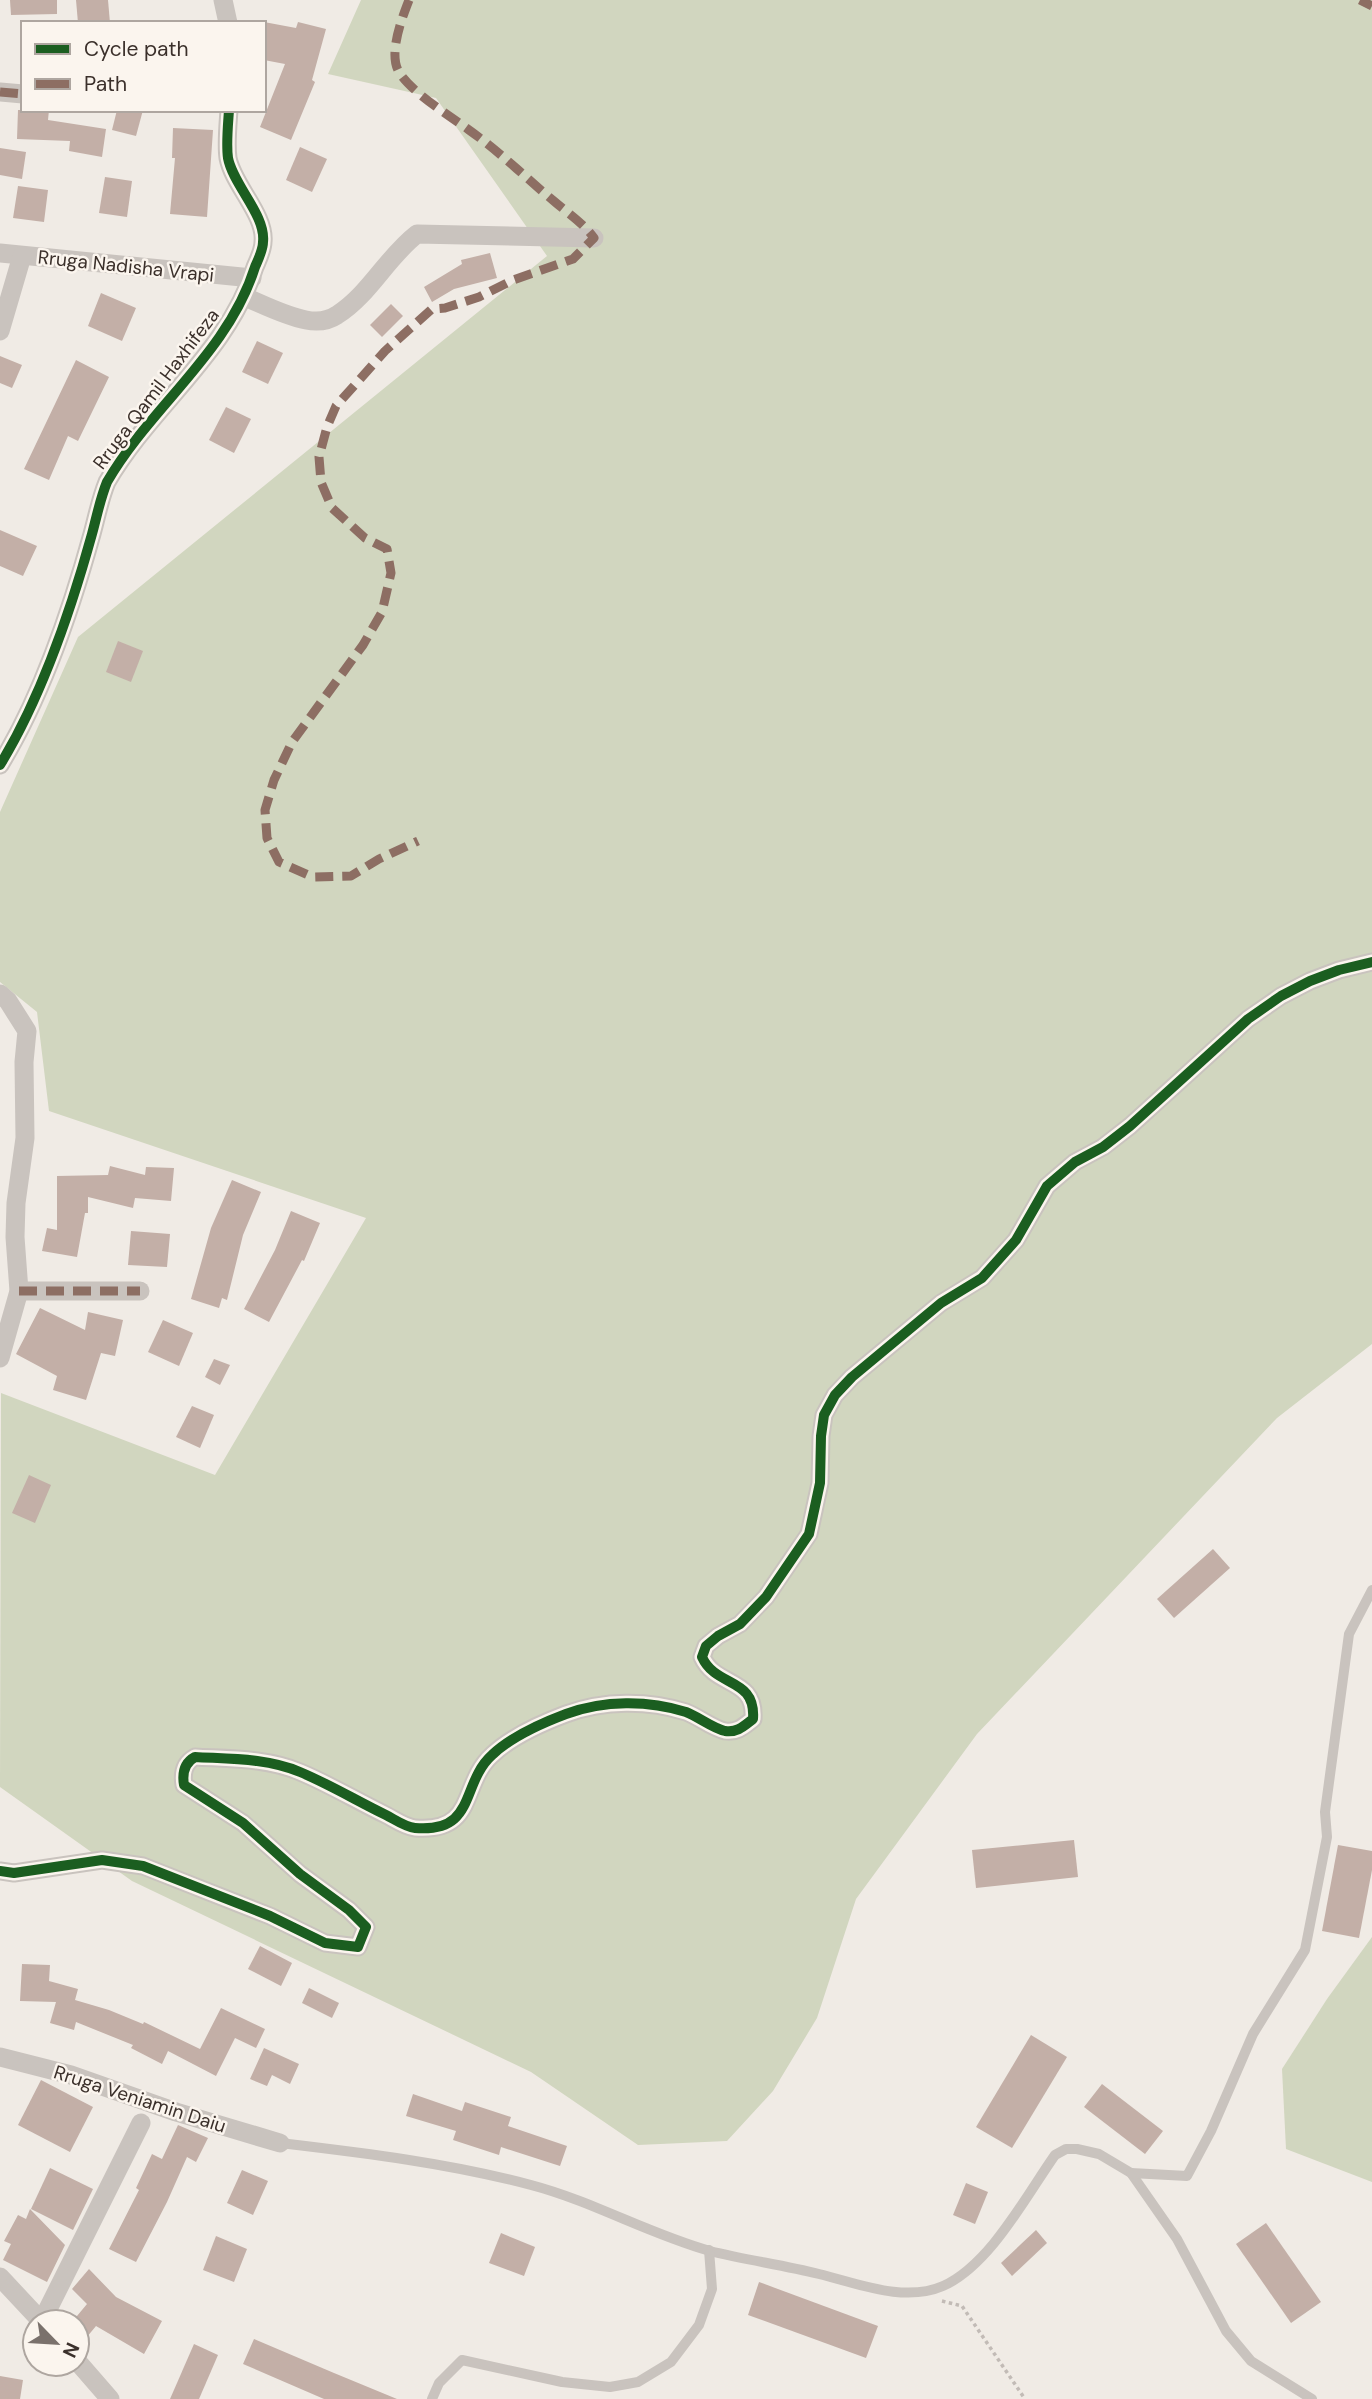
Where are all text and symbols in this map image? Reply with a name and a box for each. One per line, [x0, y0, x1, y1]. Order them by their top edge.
legend [21, 21, 266, 112]
text: Cycle path [84, 35, 189, 63]
text: Path [84, 70, 127, 98]
street label: Rruga Nadisha Vrapi [37, 244, 215, 288]
street label: Rruga Qamil Haxhifeza [87, 304, 225, 474]
street label: Rruga Veniamin Daiu [51, 2059, 229, 2139]
north arrow [21, 2308, 91, 2378]
text: N [57, 2338, 85, 2362]

